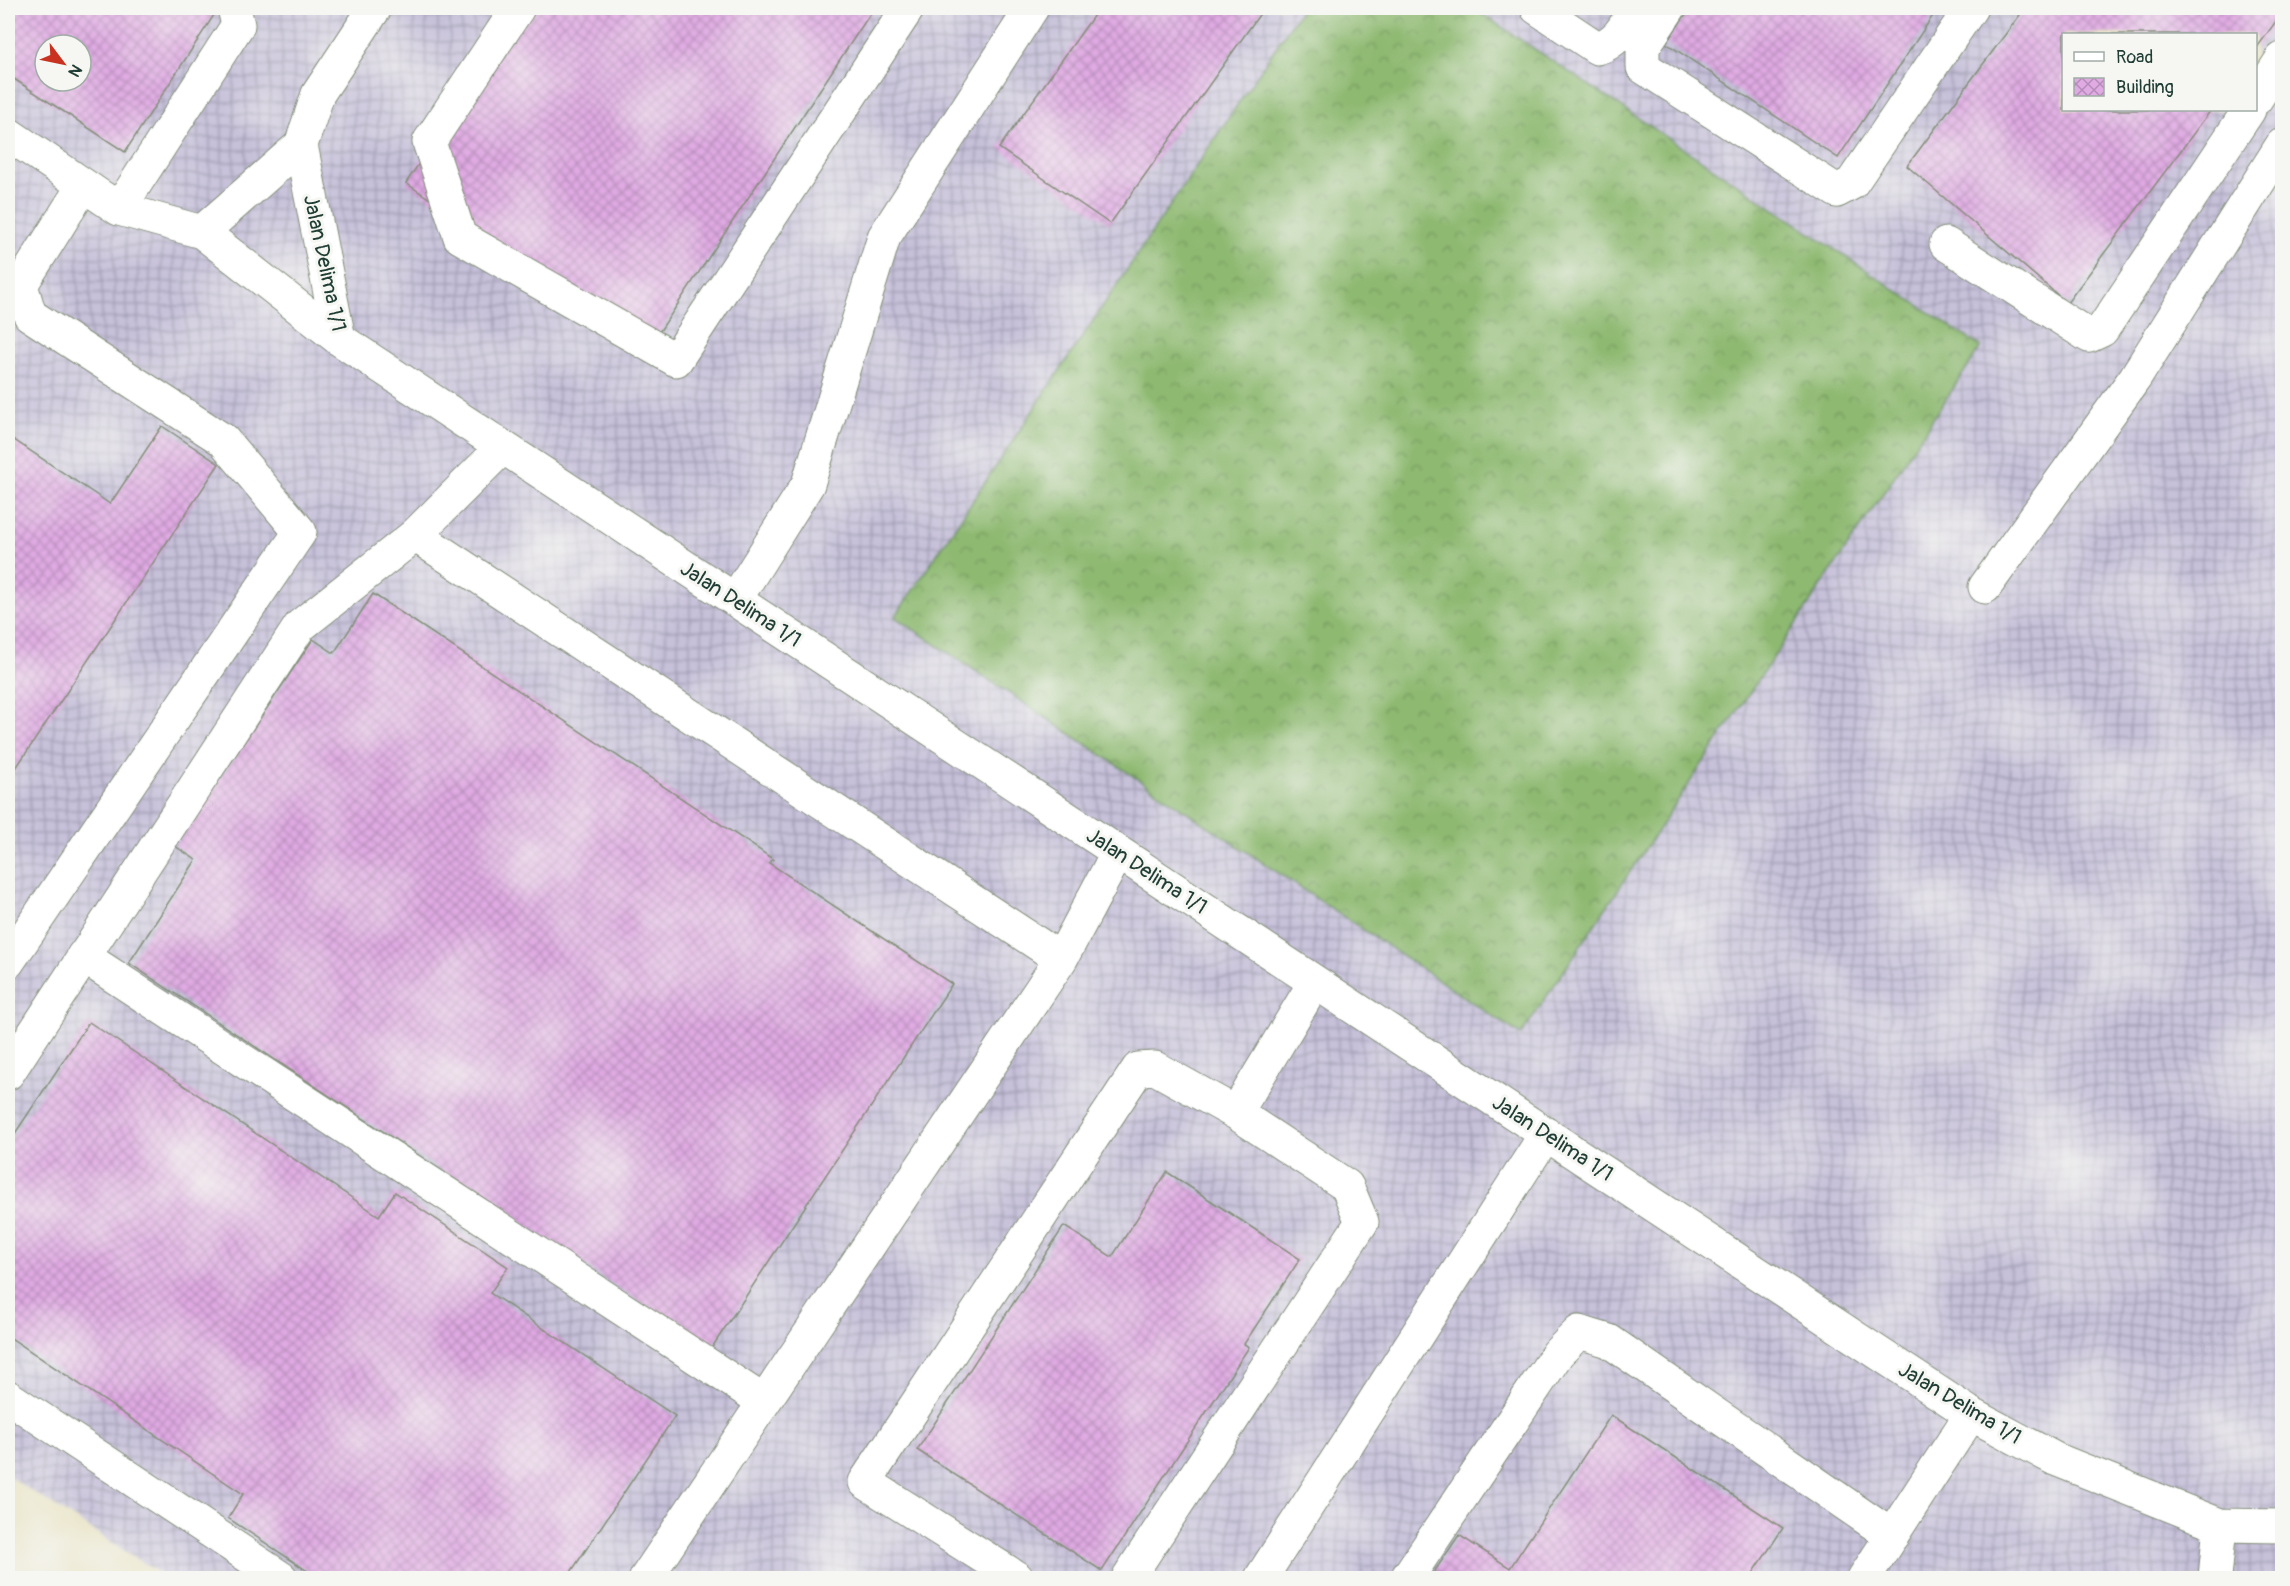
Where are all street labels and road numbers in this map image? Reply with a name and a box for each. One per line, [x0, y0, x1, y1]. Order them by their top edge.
street label: Jalan Delima 1/1 [297, 192, 352, 334]
street label: Jalan Delima 1/1 [675, 555, 806, 654]
street label: Jalan Delima 1/1 [1081, 822, 1212, 921]
street label: Jalan Delima 1/1 [1487, 1089, 1618, 1188]
street label: Jalan Delima 1/1 [1893, 1356, 2026, 1451]

